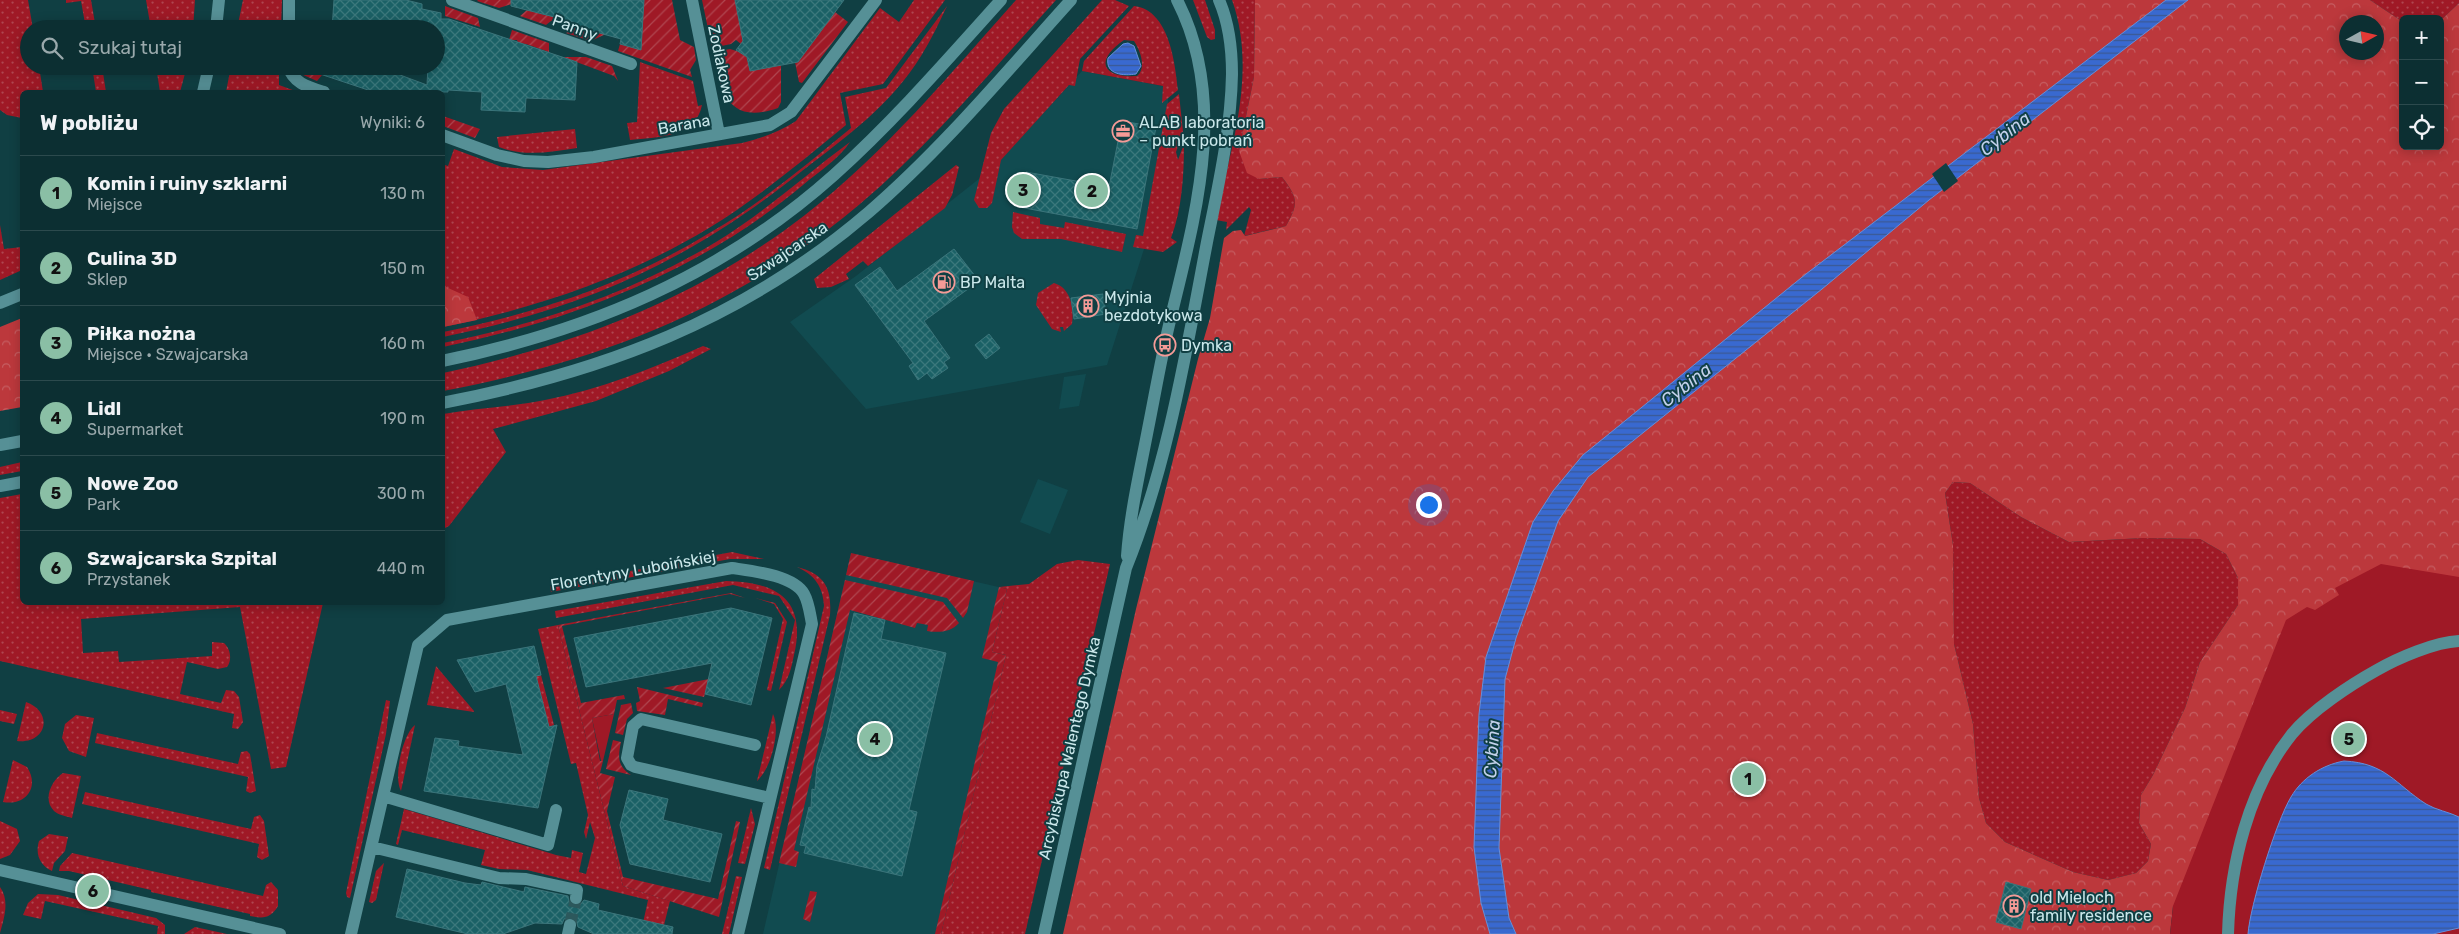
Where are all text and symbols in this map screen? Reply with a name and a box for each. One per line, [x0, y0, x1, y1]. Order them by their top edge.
street label: Panny [550, 11, 600, 44]
north arrow [2339, 15, 2384, 60]
map controls [2399, 15, 2444, 150]
button: + [2399, 15, 2444, 60]
search box [20, 20, 445, 75]
street label: Zodiakowa [704, 23, 739, 105]
icon: search [38, 34, 66, 62]
text: Szukaj tutaj [78, 36, 182, 59]
button: − [2399, 60, 2444, 105]
button: locate [2399, 105, 2444, 150]
water label: Cybina [1975, 107, 2035, 161]
text: W pobliżu [40, 110, 138, 135]
street label: Barana [656, 111, 712, 138]
text: Wyniki: 6 [360, 113, 425, 132]
place label: ALAB laboratoria – punkt pobrań [1139, 113, 1264, 150]
office icon: ALAB laboratoria – punkt pobrań [1111, 119, 1135, 143]
pin: 3 [1007, 171, 1039, 209]
text: Komin i ruiny szklarni [87, 172, 287, 195]
pin: 2 [1076, 172, 1108, 210]
text: 1 [52, 184, 60, 203]
text: 130 m [380, 184, 425, 203]
text: Miejsce [87, 195, 143, 214]
street label: Szwajcarska [744, 218, 831, 285]
text: Culina 3D [87, 247, 177, 270]
text: 2 [51, 259, 61, 278]
text: 150 m [380, 259, 425, 278]
text: Sklep [87, 270, 128, 289]
fuel station icon: BP Malta [932, 270, 956, 294]
place label: BP Malta [960, 273, 1025, 292]
place label: Myjnia bezdotykowa [1104, 288, 1203, 325]
building icon: Myjnia bezdotykowa [1076, 294, 1100, 318]
text: Piłka nożna [87, 322, 196, 345]
bus stop icon: Dymka [1153, 333, 1177, 357]
text: 3 [51, 334, 61, 353]
text: 160 m [380, 334, 425, 353]
place label: Dymka [1181, 336, 1232, 355]
text: Miejsce · Szwajcarska [87, 345, 248, 364]
water label: Cybina [1656, 358, 1716, 412]
text: Lidl [87, 397, 121, 420]
text: 4 [51, 409, 61, 428]
text: 190 m [380, 409, 425, 428]
text: Supermarket [87, 420, 183, 439]
text: Nowe Zoo [87, 472, 178, 495]
text: 5 [51, 484, 61, 503]
text: 300 m [377, 484, 425, 503]
your location [1416, 492, 1442, 518]
text: Park [87, 495, 120, 514]
text: Szwajcarska Szpital [87, 547, 277, 570]
street label: Florentyny Luboińskiej [549, 547, 717, 594]
text: 6 [51, 559, 61, 578]
text: 440 m [377, 559, 425, 578]
text: Przystanek [87, 570, 170, 589]
street label: Arcybiskupa Walentego Dymka [1035, 635, 1104, 861]
water label: Cybina [1479, 719, 1505, 779]
pin: 4 [859, 720, 891, 758]
pin: 5 [2333, 720, 2365, 758]
pin: 1 [1732, 760, 1764, 798]
pin: 6 [77, 872, 109, 910]
place label: old Mieloch family residence [2030, 888, 2152, 925]
building icon: old Mieloch family residence [2002, 894, 2026, 918]

